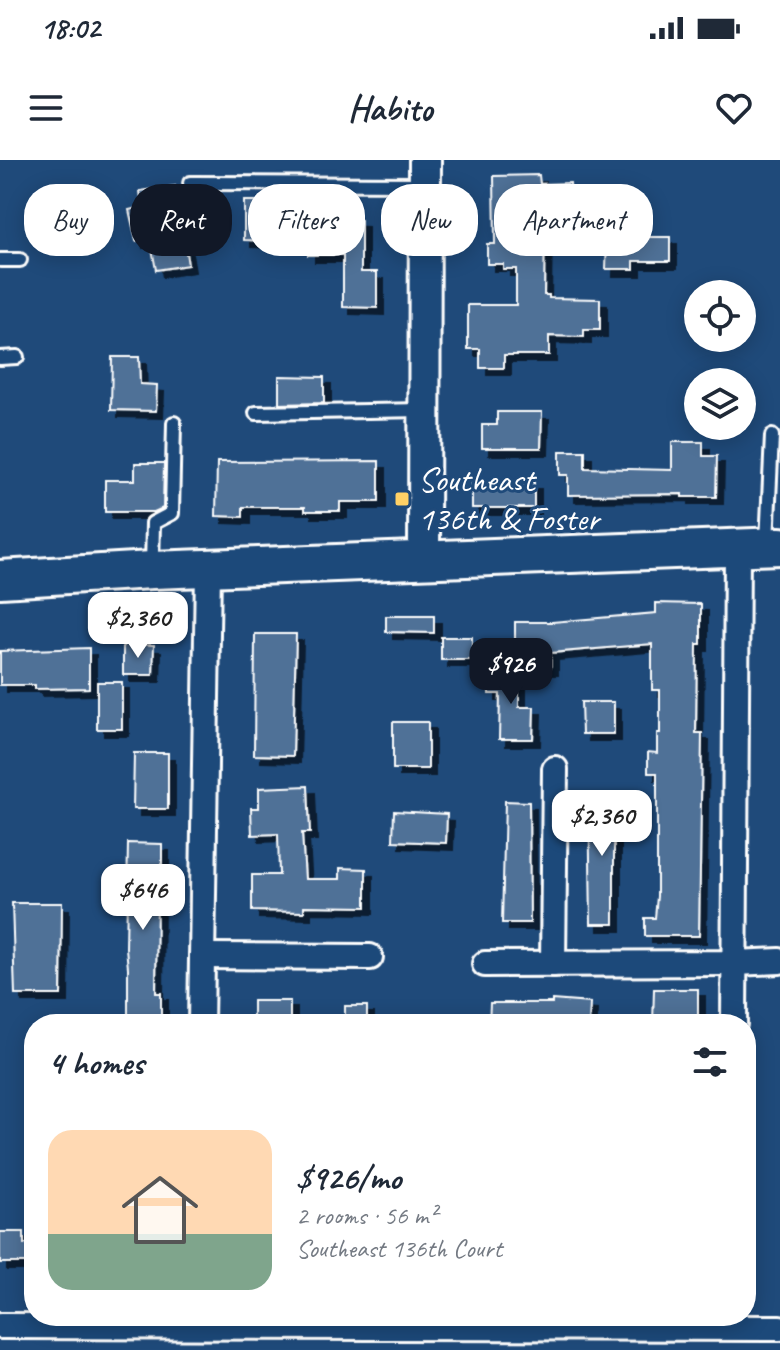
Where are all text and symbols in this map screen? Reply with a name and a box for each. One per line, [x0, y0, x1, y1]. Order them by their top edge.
text: 18:02 [40, 9, 100, 47]
text: Habito [348, 85, 432, 131]
icon: menu [24, 86, 68, 130]
icon: heart [712, 86, 756, 130]
chip: Buy [24, 184, 114, 256]
chip: Rent [130, 184, 232, 256]
chip: Filters [248, 184, 365, 256]
chip: New [381, 184, 478, 256]
chip: Apartment [494, 184, 653, 256]
map controls [684, 280, 756, 440]
button: locate [684, 280, 756, 352]
button: layers [684, 368, 756, 440]
place label: Southeast 136th & Foster [418, 458, 602, 540]
marker: Southeast 136th & Foster [393, 490, 411, 508]
pin: $2,360 [73, 592, 203, 660]
text: $2,360 [106, 601, 170, 634]
pin: $926 [464, 638, 558, 706]
text: $926 [487, 647, 535, 680]
pin: $2,360 [537, 790, 667, 858]
text: $2,360 [570, 799, 634, 832]
pin: $646 [96, 864, 190, 932]
text: $646 [119, 873, 167, 906]
icon: filters [688, 1040, 732, 1084]
text: 4 homes [48, 1041, 144, 1084]
text: $926/mo [296, 1156, 401, 1199]
icon: home [112, 1162, 208, 1258]
text: 2 rooms · 56 m² [296, 1199, 437, 1232]
text: Southeast 136th Court [296, 1232, 502, 1265]

